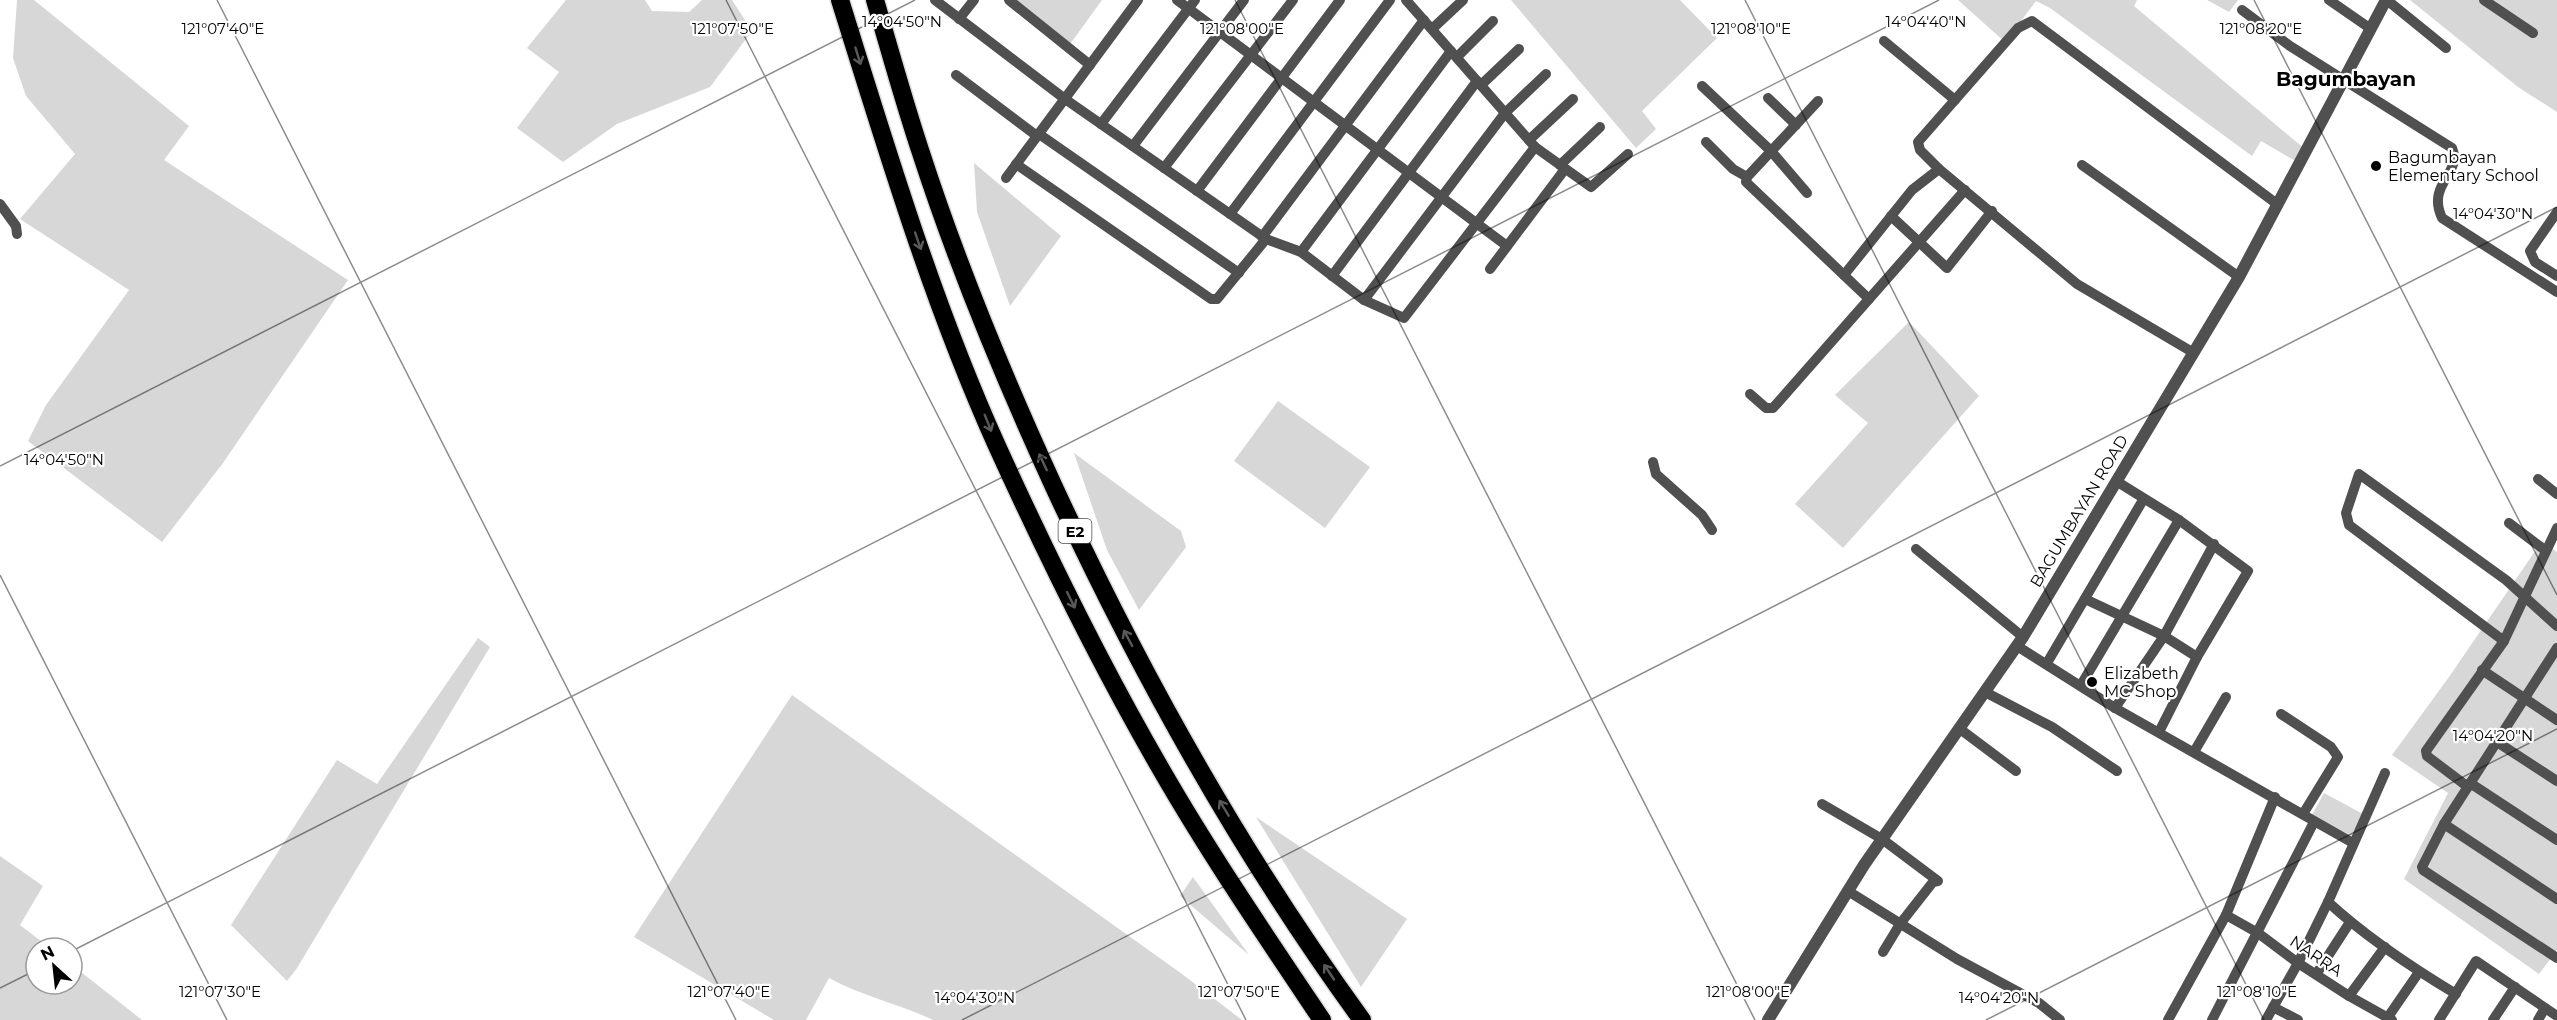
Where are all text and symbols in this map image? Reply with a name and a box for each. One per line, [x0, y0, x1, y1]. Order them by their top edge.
text: 14°04'50"N [862, 12, 942, 31]
text: 14°04'40"N [1886, 12, 1966, 31]
text: 121°07'40"E [182, 19, 264, 38]
text: 121°07'50"E [692, 19, 774, 38]
text: 121°08'00"E [1200, 19, 1284, 38]
text: 121°08'10"E [1711, 19, 1791, 38]
text: 121°08'20"E [2220, 19, 2302, 38]
one-way arrow [853, 46, 864, 65]
district label: Bagumbayan [2276, 67, 2416, 91]
place label: Bagumbayan Elementary School [2388, 148, 2539, 185]
marker: Bagumbayan Elementary School [2369, 159, 2383, 173]
text: 14°04'30"N [2453, 204, 2533, 223]
one-way arrow [913, 231, 924, 250]
one-way arrow [983, 414, 994, 432]
street label: BAGUMBAYAN ROAD [2026, 432, 2132, 590]
text: 14°04'50"N [24, 450, 104, 469]
one-way arrow [1037, 454, 1049, 472]
road number: E2 [1058, 519, 1092, 543]
one-way arrow [1065, 590, 1077, 608]
one-way arrow [1122, 630, 1134, 647]
place label: Elizabeth MC Shop [2104, 664, 2179, 701]
marker: Elizabeth MC Shop [2085, 675, 2099, 689]
text: 14°04'20"N [2453, 726, 2533, 745]
one-way arrow [1217, 800, 1229, 817]
street label: NARRA [2286, 932, 2346, 981]
north arrow [24, 936, 84, 996]
text: N [37, 942, 57, 964]
one-way arrow [1323, 964, 1335, 980]
text: 121°07'30"E [179, 982, 261, 1001]
text: 121°07'40"E [688, 982, 770, 1001]
text: 121°07'50"E [1198, 982, 1280, 1001]
text: 121°08'00"E [1706, 982, 1790, 1001]
text: 121°08'10"E [2217, 982, 2297, 1001]
text: 14°04'30"N [935, 988, 1015, 1007]
text: 14°04'20"N [1959, 988, 2039, 1007]

